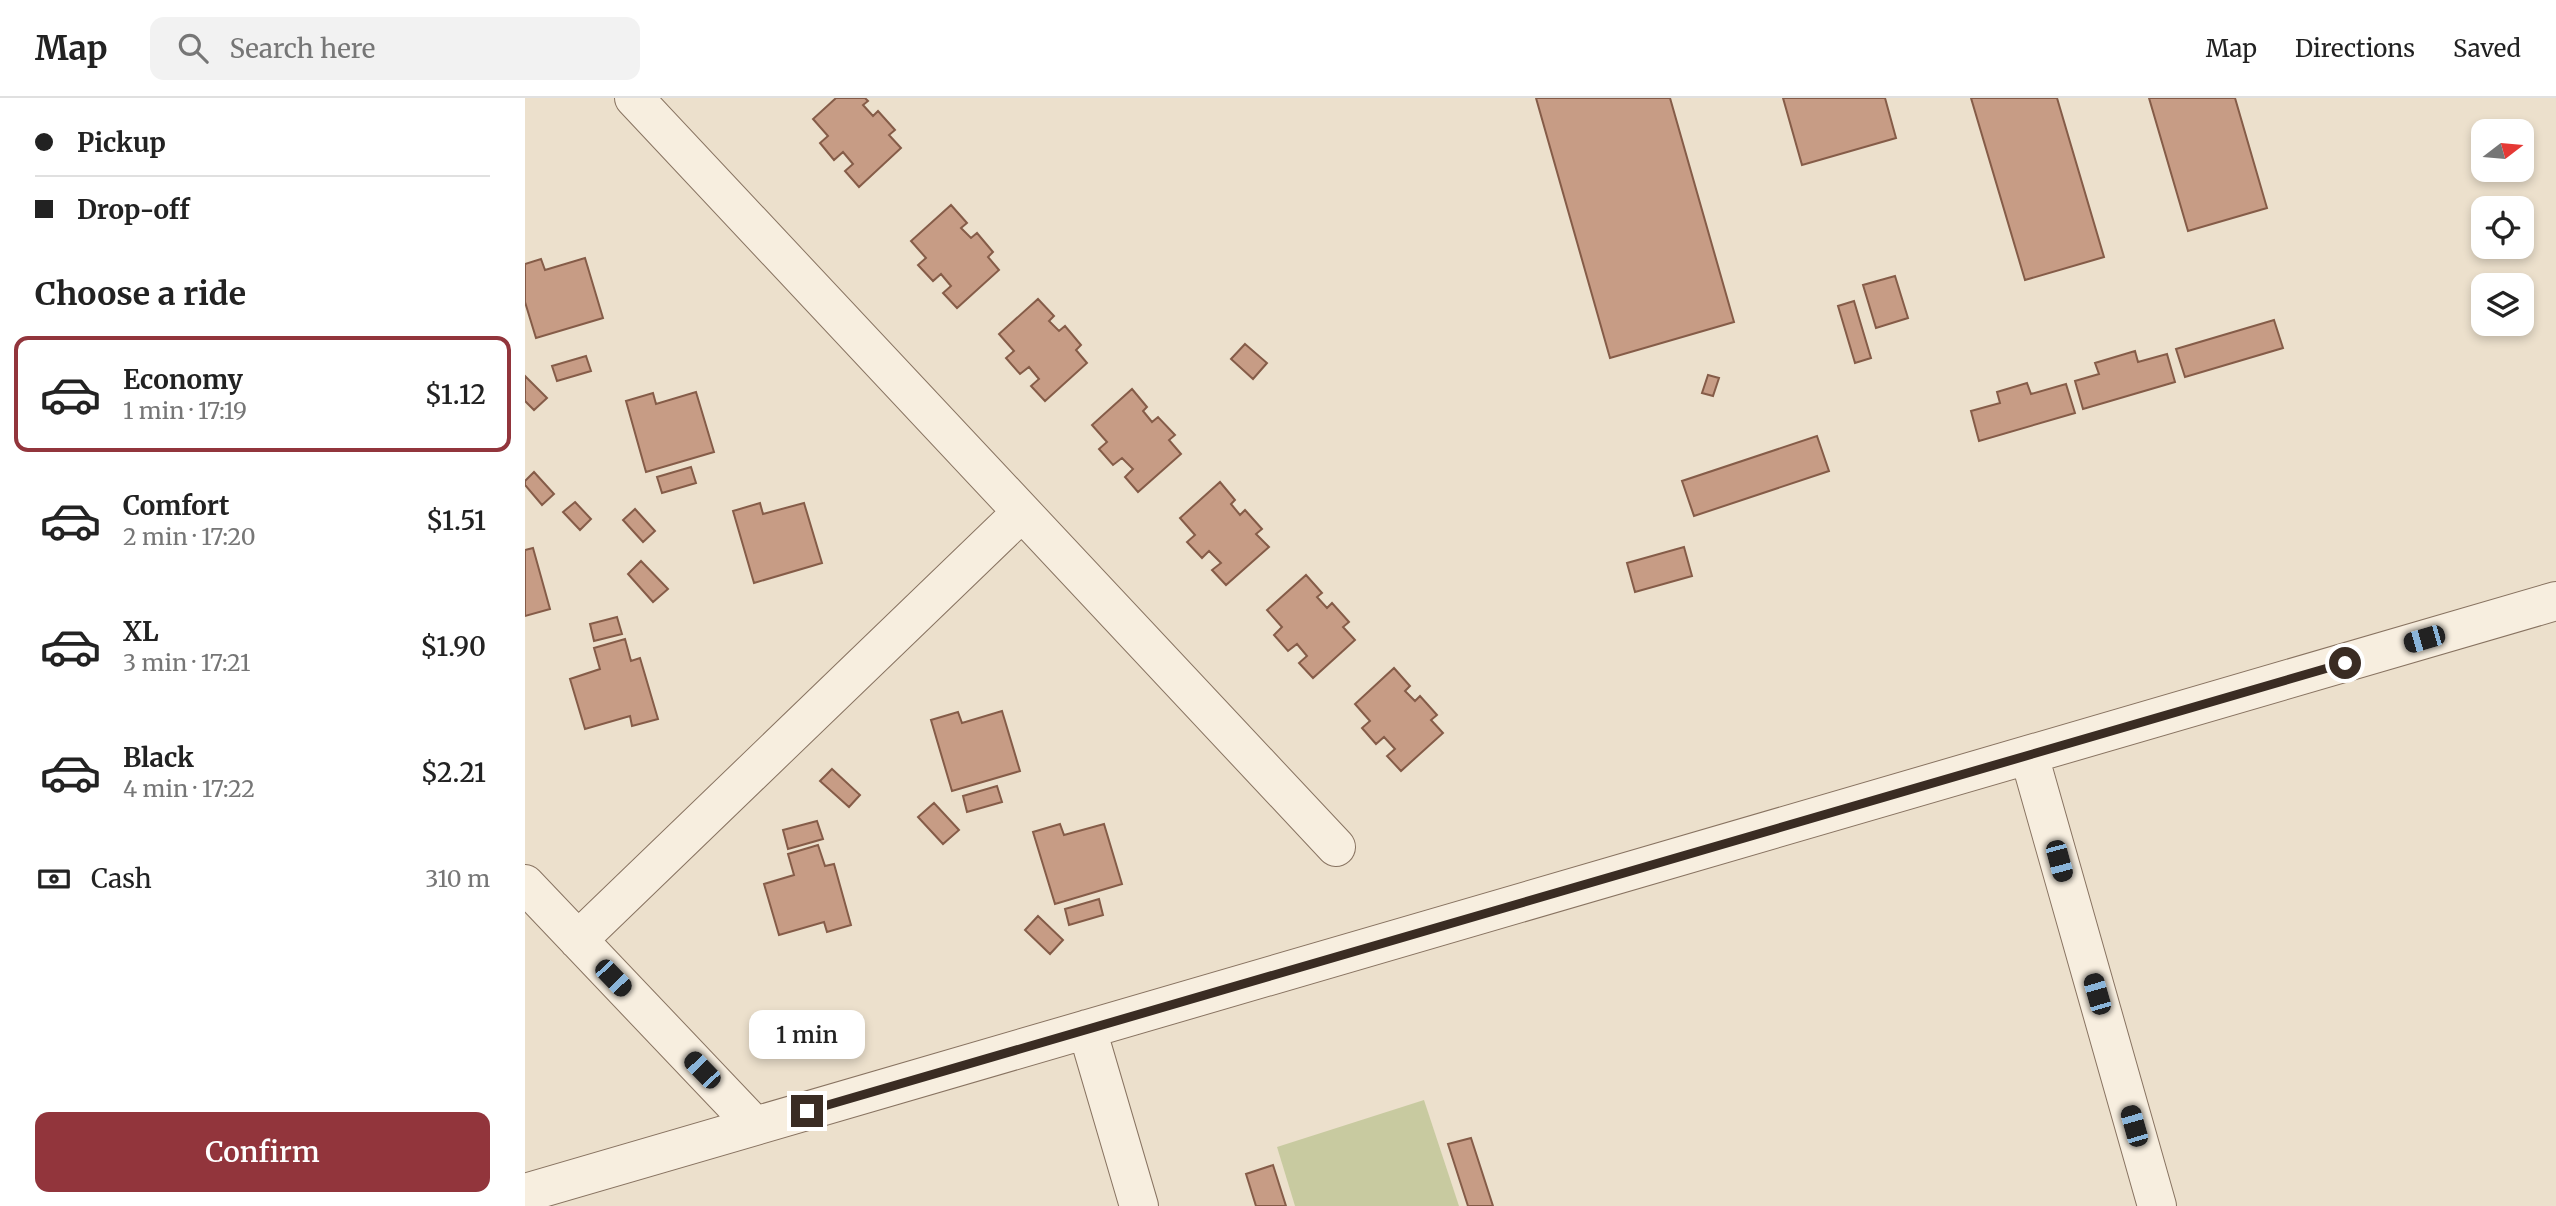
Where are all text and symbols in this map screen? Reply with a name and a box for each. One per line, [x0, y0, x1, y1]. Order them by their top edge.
search box [150, 17, 640, 80]
text: Map [35, 28, 108, 69]
icon: search [174, 29, 212, 67]
text: Search here [230, 32, 375, 65]
text: Map [2206, 33, 2257, 64]
text: Directions [2295, 33, 2415, 64]
text: Saved [2453, 33, 2521, 64]
north arrow [2471, 119, 2534, 182]
map controls [2471, 119, 2534, 336]
text: Pickup [77, 126, 166, 159]
text: Drop-off [77, 193, 190, 226]
button: locate [2471, 196, 2534, 259]
button: layers [2471, 273, 2534, 336]
text: Choose a ride [35, 274, 246, 314]
icon: car [39, 363, 102, 426]
text: Economy [123, 363, 243, 396]
text: $1.12 [425, 378, 486, 411]
text: 1 min · 17:19 [123, 396, 247, 425]
icon: car [39, 489, 102, 552]
text: Comfort [123, 489, 229, 522]
text: $1.51 [426, 504, 486, 537]
text: 2 min · 17:20 [123, 522, 256, 551]
icon: car [39, 615, 102, 678]
text: XL [123, 615, 159, 648]
car [2401, 623, 2448, 655]
text: $1.90 [420, 630, 486, 663]
route start [2329, 647, 2361, 679]
text: 3 min · 17:21 [123, 648, 250, 677]
icon: car [39, 741, 102, 804]
text: Black [123, 741, 194, 774]
text: $2.21 [421, 756, 486, 789]
text: 4 min · 17:22 [123, 774, 255, 803]
car [2044, 838, 2075, 884]
icon: cash [35, 860, 73, 898]
text: Cash [91, 862, 152, 895]
text: 310 m [425, 864, 490, 893]
car [591, 956, 636, 1000]
car [2082, 971, 2113, 1017]
callout: 1 min [749, 1010, 865, 1058]
text: 1 min [776, 1020, 838, 1049]
car [680, 1048, 725, 1092]
route end [791, 1095, 823, 1127]
car [2119, 1103, 2150, 1149]
button: Confirm [35, 1112, 490, 1192]

